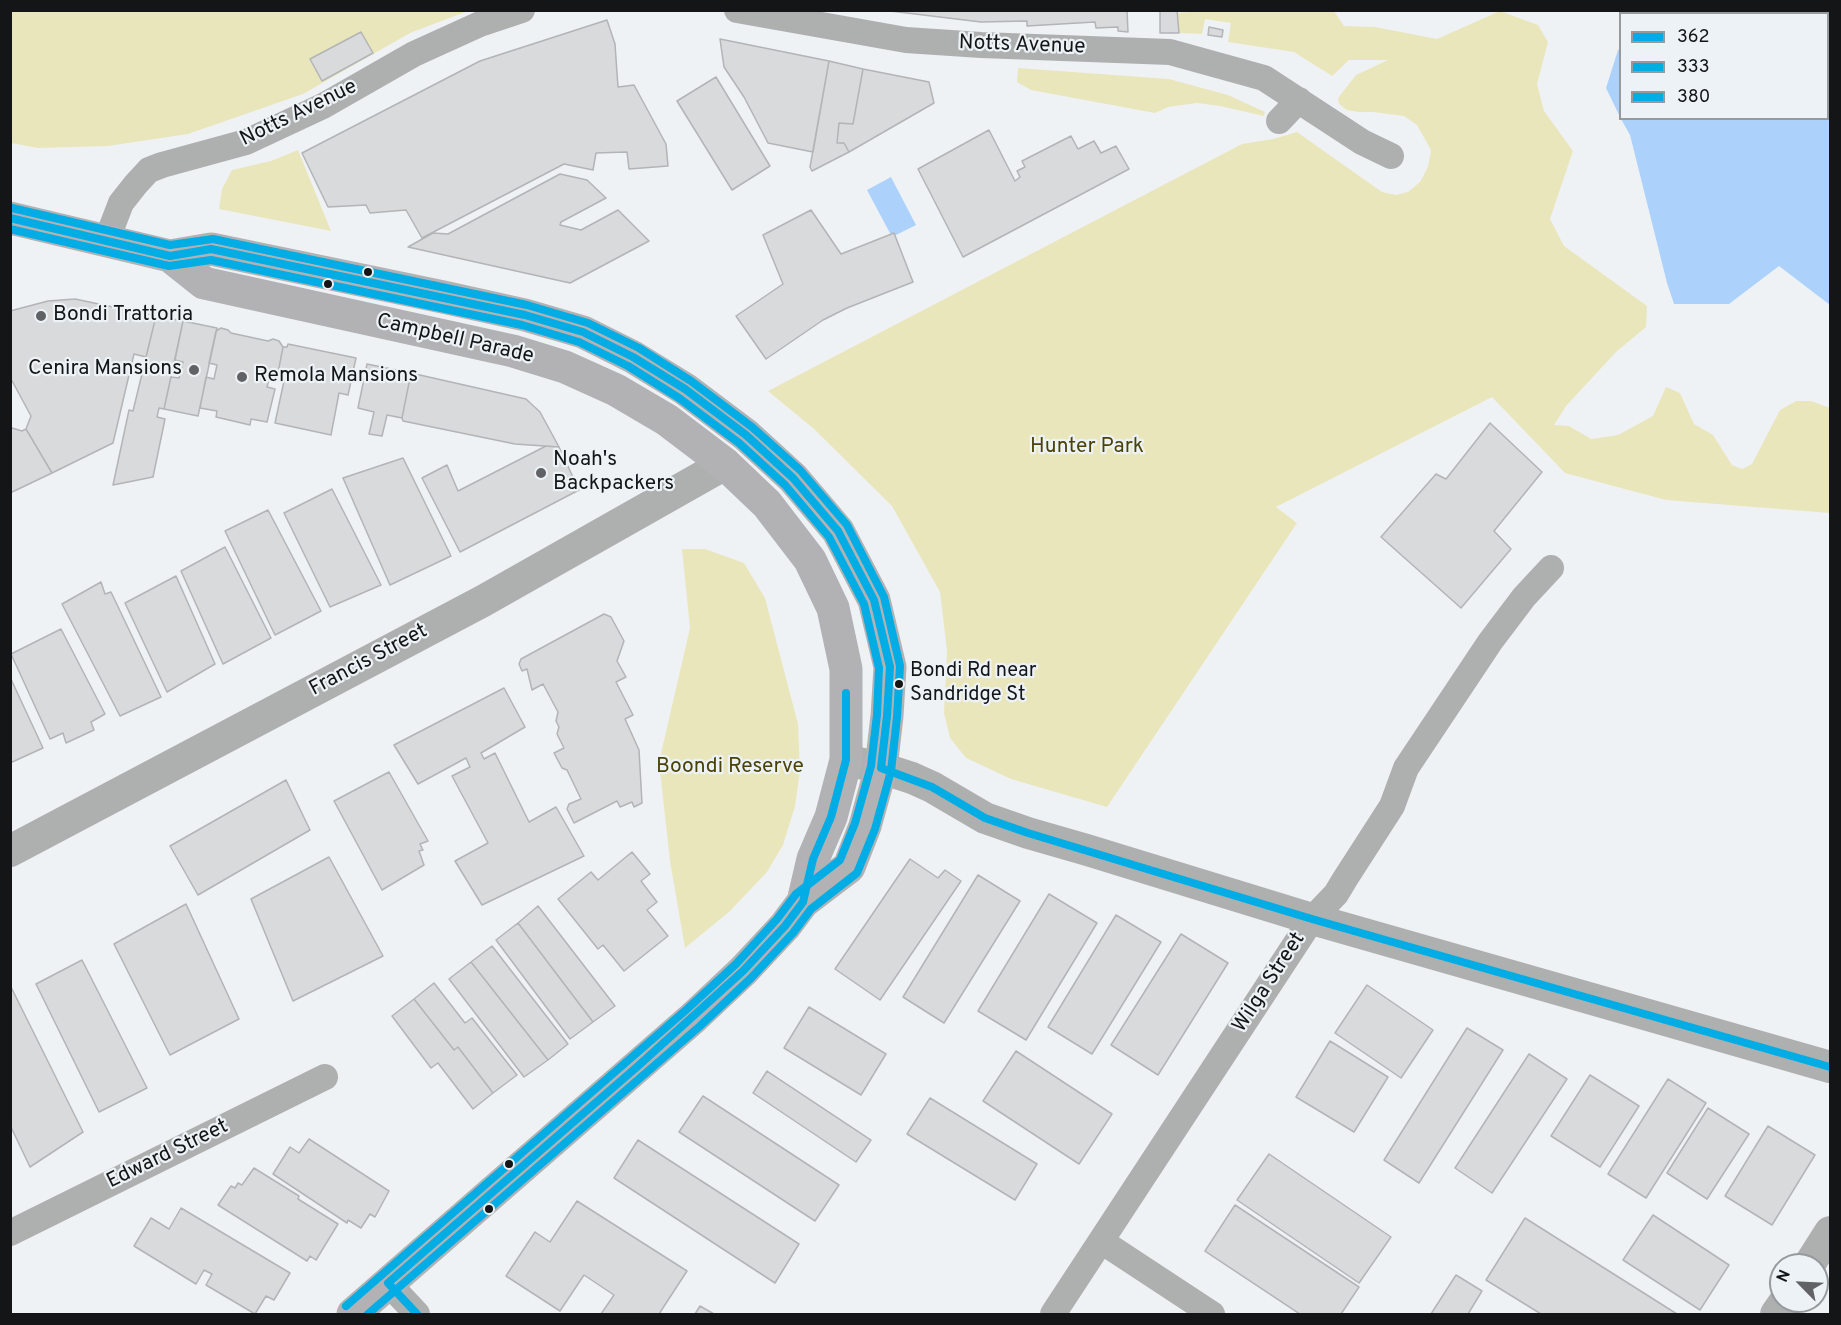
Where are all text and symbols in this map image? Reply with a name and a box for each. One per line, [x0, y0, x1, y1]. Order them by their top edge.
legend [1619, 12, 1829, 120]
text: 362 [1677, 26, 1710, 49]
street label: Notts Avenue [958, 31, 1086, 61]
text: 333 [1677, 56, 1710, 79]
street label: Notts Avenue [237, 75, 361, 153]
text: 380 [1677, 86, 1710, 109]
unlabelled marker [362, 266, 374, 278]
unlabelled marker [322, 278, 334, 290]
place label: Bondi Trattoria [53, 303, 193, 329]
marker: Bondi Trattoria [34, 309, 48, 323]
street label: Campbell Parade [374, 310, 536, 370]
place label: Cenira Mansions [28, 357, 182, 383]
marker: Cenira Mansions [187, 363, 201, 377]
place label: Remola Mansions [254, 364, 418, 390]
marker: Remola Mansions [235, 370, 249, 384]
park label: Hunter Park [1030, 435, 1144, 461]
place label: Noah's Backpackers [553, 448, 674, 498]
marker: Noah's Backpackers [534, 466, 548, 480]
street label: Francis Street [306, 619, 432, 703]
place label: Bondi Rd near Sandridge St [910, 660, 1036, 707]
marker: Bondi Rd near Sandridge St [893, 678, 905, 690]
park label: Boondi Reserve [656, 755, 804, 781]
street label: Wilga Street [1228, 928, 1312, 1038]
street label: Edward Street [103, 1115, 233, 1195]
unlabelled marker [503, 1158, 515, 1170]
unlabelled marker [483, 1203, 495, 1215]
north arrow [1769, 1253, 1829, 1313]
text: N [1773, 1267, 1796, 1286]

